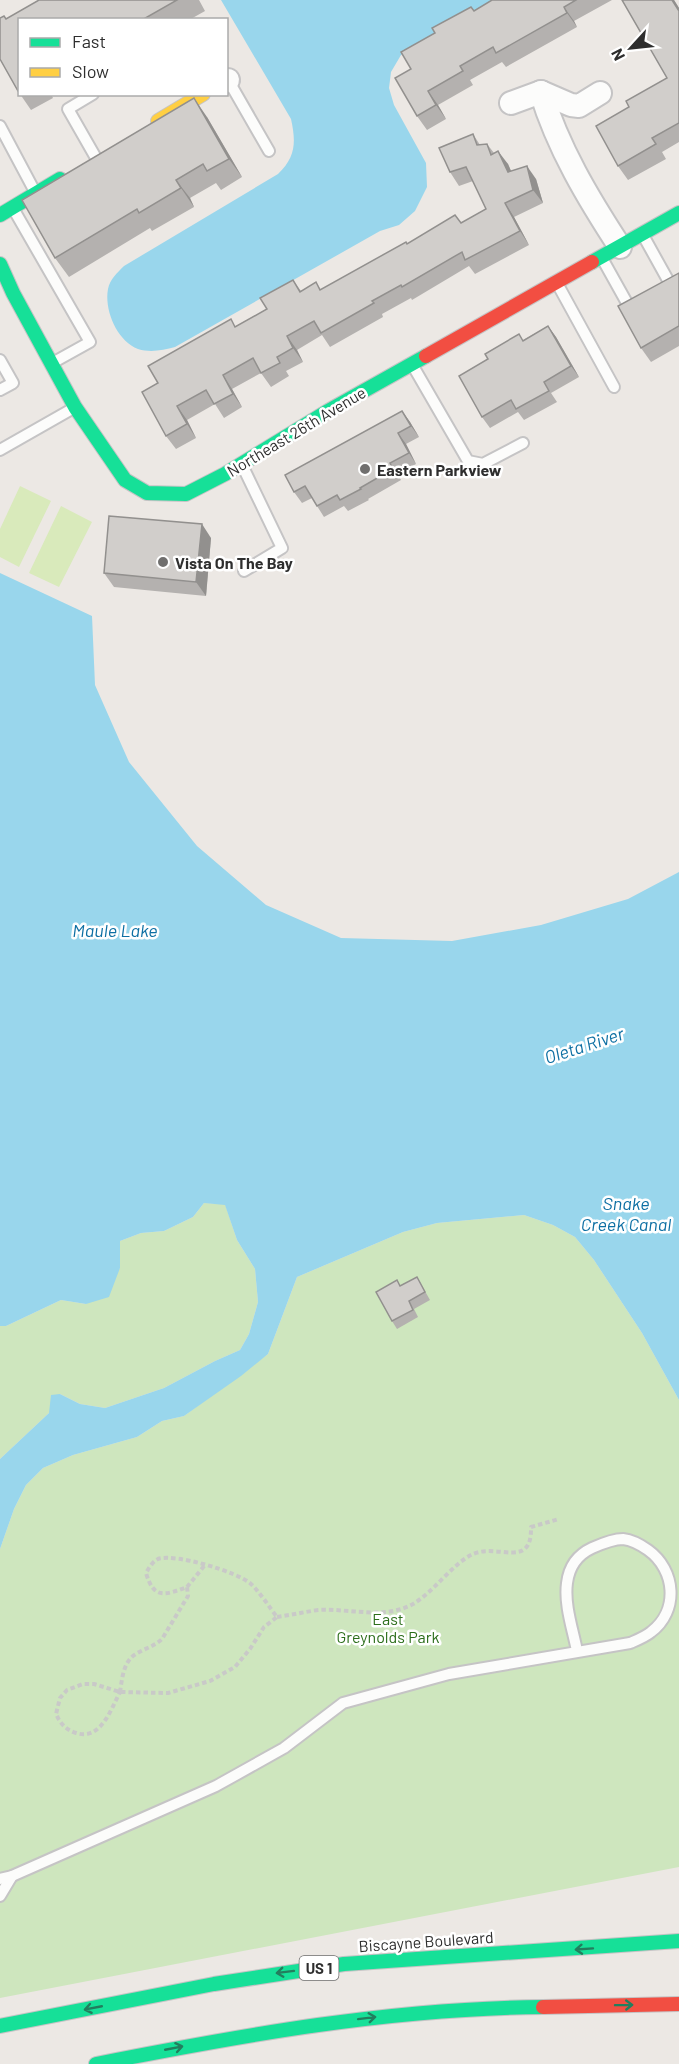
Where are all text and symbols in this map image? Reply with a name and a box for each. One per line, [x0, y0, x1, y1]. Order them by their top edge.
legend [18, 18, 228, 96]
north arrow [601, 18, 661, 78]
text: Fast [72, 30, 106, 52]
text: N [606, 46, 628, 64]
text: Slow [72, 60, 109, 82]
street label: Northeast 26th Avenue [223, 382, 369, 480]
place label: Eastern Parkview [377, 460, 502, 479]
marker: Eastern Parkview [358, 462, 372, 476]
place label: Vista On The Bay [175, 553, 293, 572]
marker: Vista On The Bay [156, 555, 170, 569]
water label: Maule Lake [72, 919, 158, 941]
water label: Oleta River [542, 1022, 627, 1068]
water label: Snake Creek Canal [581, 1192, 671, 1235]
park label: East Greynolds Park [336, 1609, 440, 1646]
street label: Biscayne Boulevard [358, 1927, 494, 1955]
one-way arrow [574, 1943, 594, 1954]
road number: US 1 [300, 1956, 338, 1980]
one-way arrow [276, 1967, 295, 1978]
one-way arrow [614, 2000, 634, 2011]
one-way arrow [84, 2003, 104, 2014]
one-way arrow [356, 2012, 376, 2023]
one-way arrow [164, 2042, 183, 2054]

